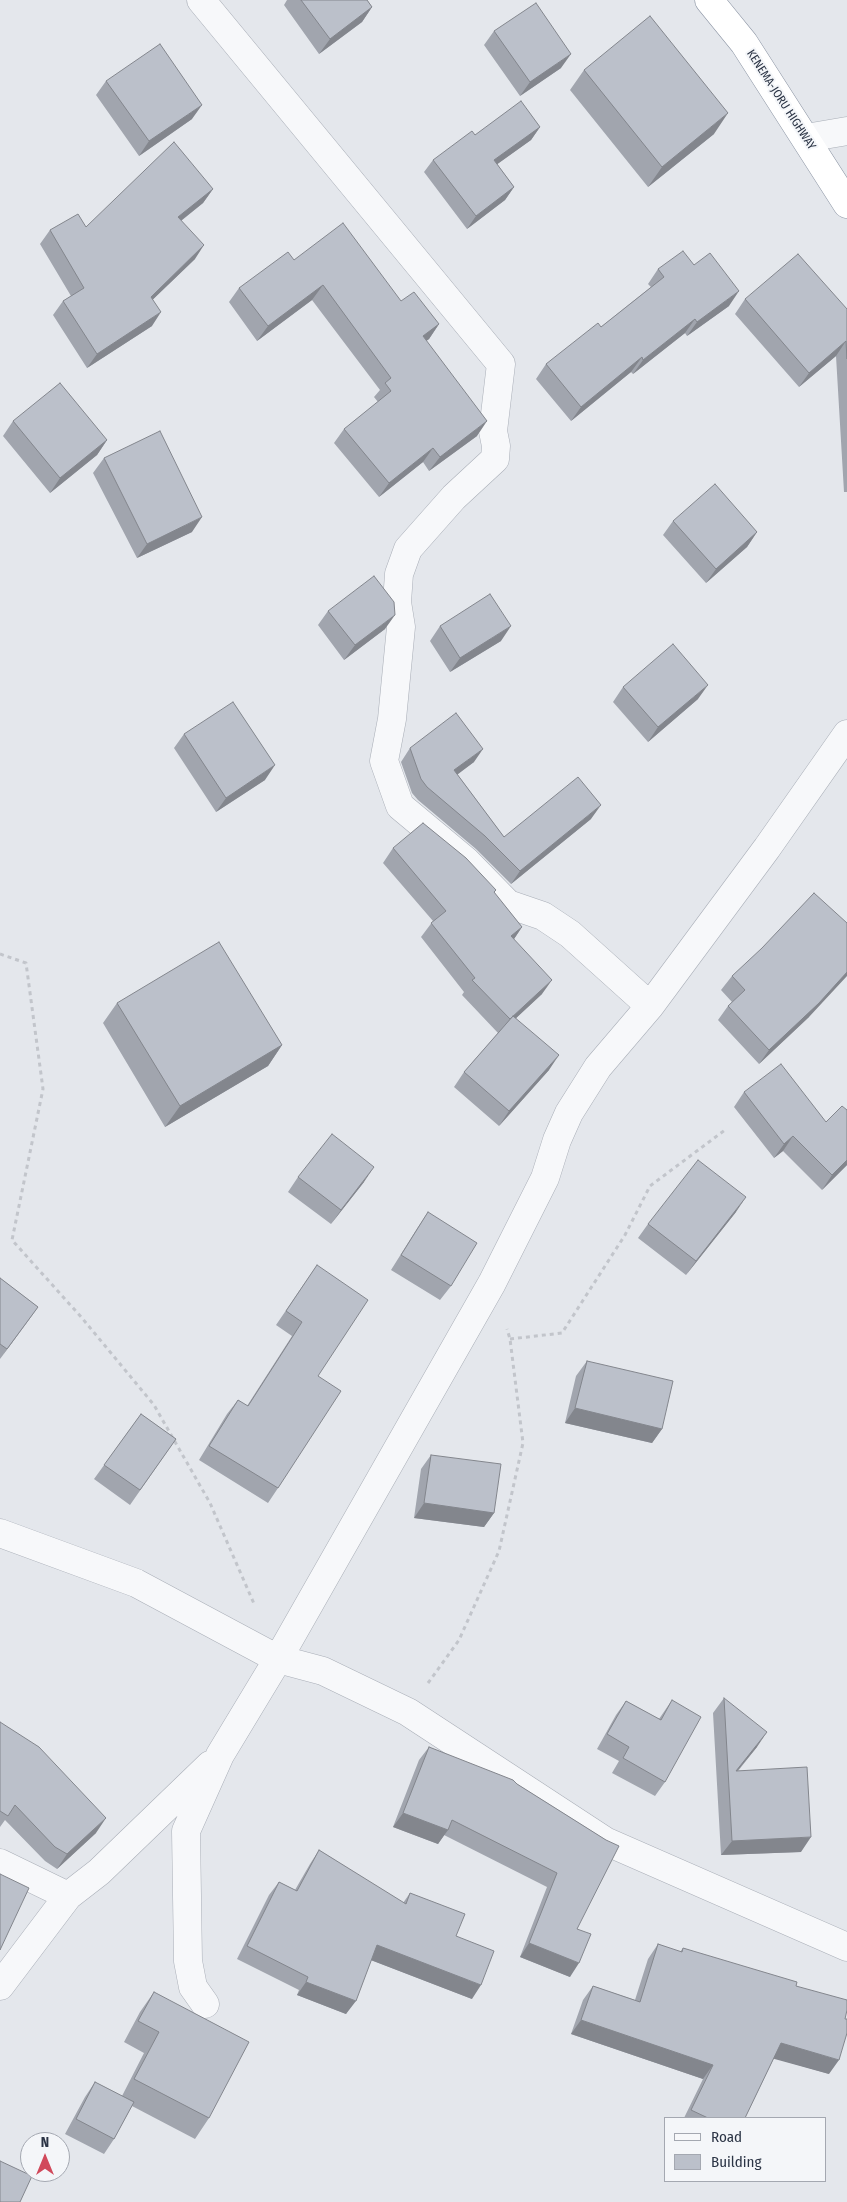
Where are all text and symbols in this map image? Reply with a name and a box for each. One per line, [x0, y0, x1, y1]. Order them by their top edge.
street label: KENEMA-JORU HIGHWAY [743, 47, 819, 153]
legend [664, 2117, 827, 2182]
text: Road [711, 2128, 742, 2146]
north arrow [20, 2132, 70, 2182]
text: N [41, 2134, 49, 2151]
text: Building [711, 2153, 762, 2171]

